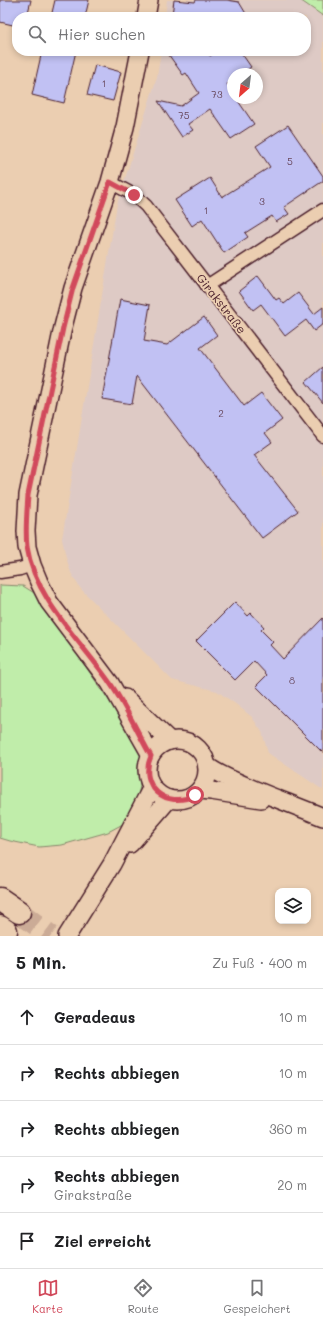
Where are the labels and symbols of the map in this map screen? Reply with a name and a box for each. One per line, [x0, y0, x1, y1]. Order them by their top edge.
north arrow [227, 68, 263, 104]
house number: 1 [102, 76, 106, 90]
house number: 73 [211, 87, 223, 101]
house number: 75 [178, 108, 190, 122]
house number: 5 [287, 154, 293, 168]
route end [125, 186, 143, 204]
house number: 3 [259, 194, 265, 208]
house number: 1 [204, 203, 208, 217]
street label: Girakstraße [193, 270, 250, 337]
house number: 2 [218, 406, 224, 420]
house number: 8 [289, 673, 295, 687]
route start [186, 786, 204, 804]

